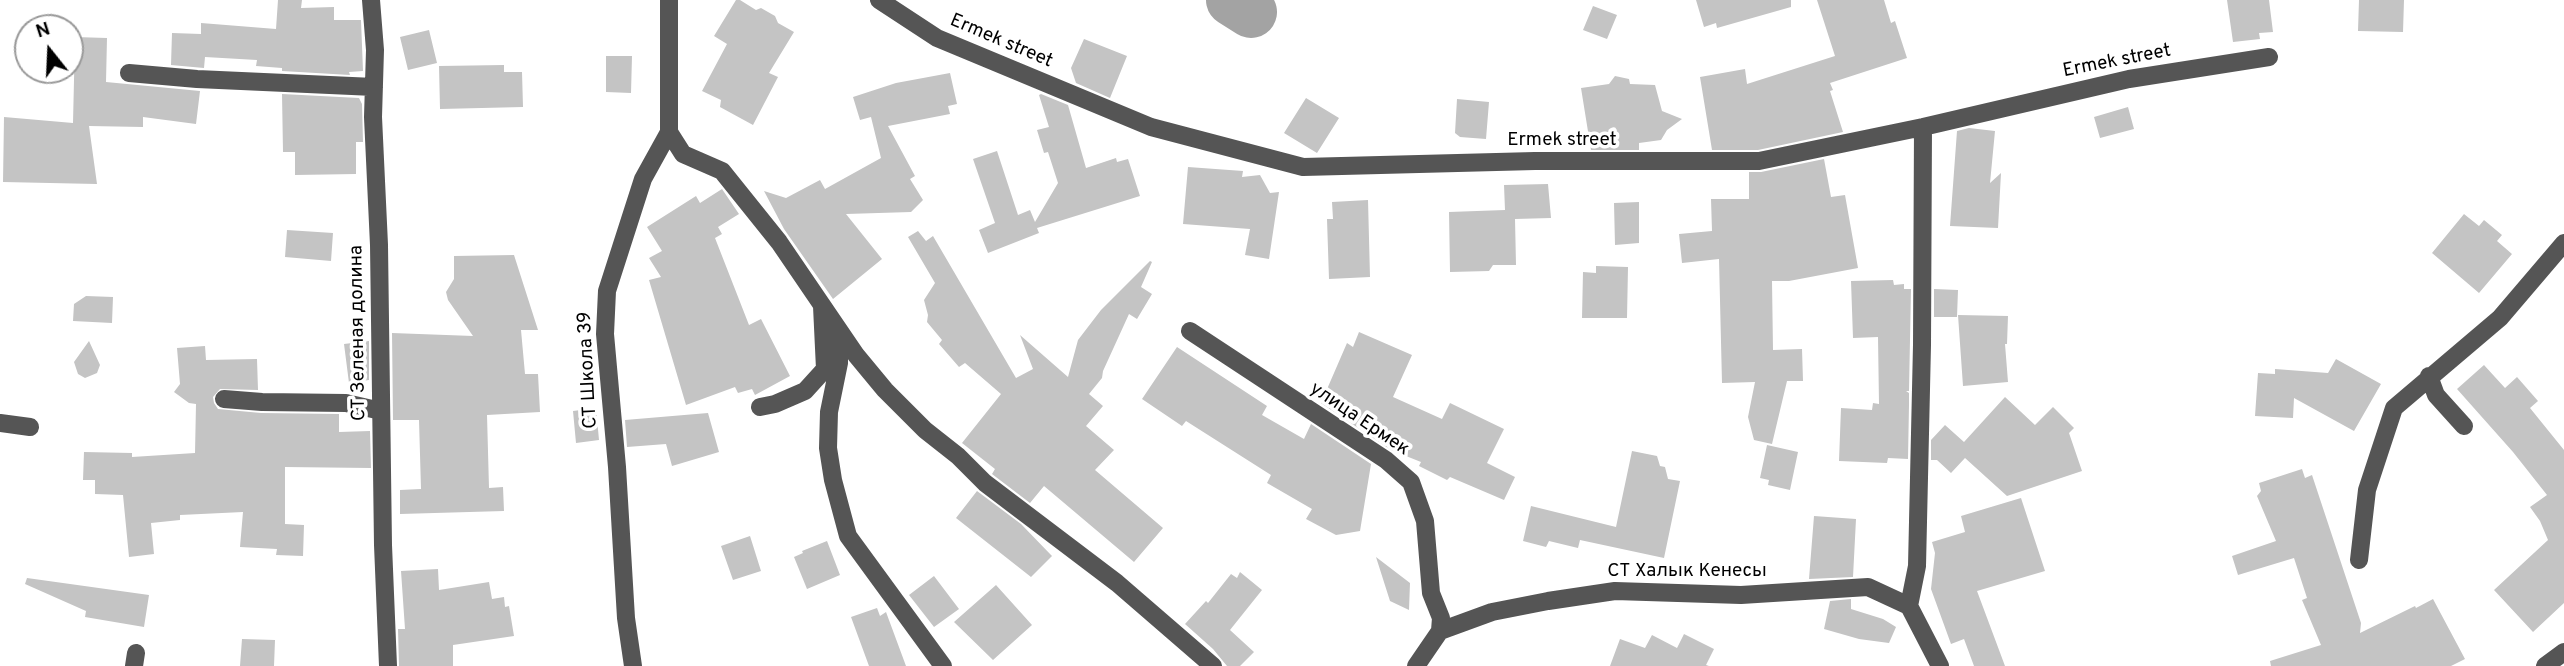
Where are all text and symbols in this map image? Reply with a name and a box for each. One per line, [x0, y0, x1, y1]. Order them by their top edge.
street label: Ermek street [946, 10, 1056, 74]
north arrow [14, 14, 84, 84]
text: N [33, 17, 53, 44]
street label: Ermek street [2061, 40, 2173, 84]
street label: Ermek street [1507, 130, 1617, 152]
street label: СТ Зеленая долина [346, 245, 372, 421]
street label: СТ Школа 39 [575, 311, 603, 429]
street label: улица Ермек [1305, 378, 1413, 462]
street label: СТ Халык Кенесы [1607, 561, 1767, 583]

